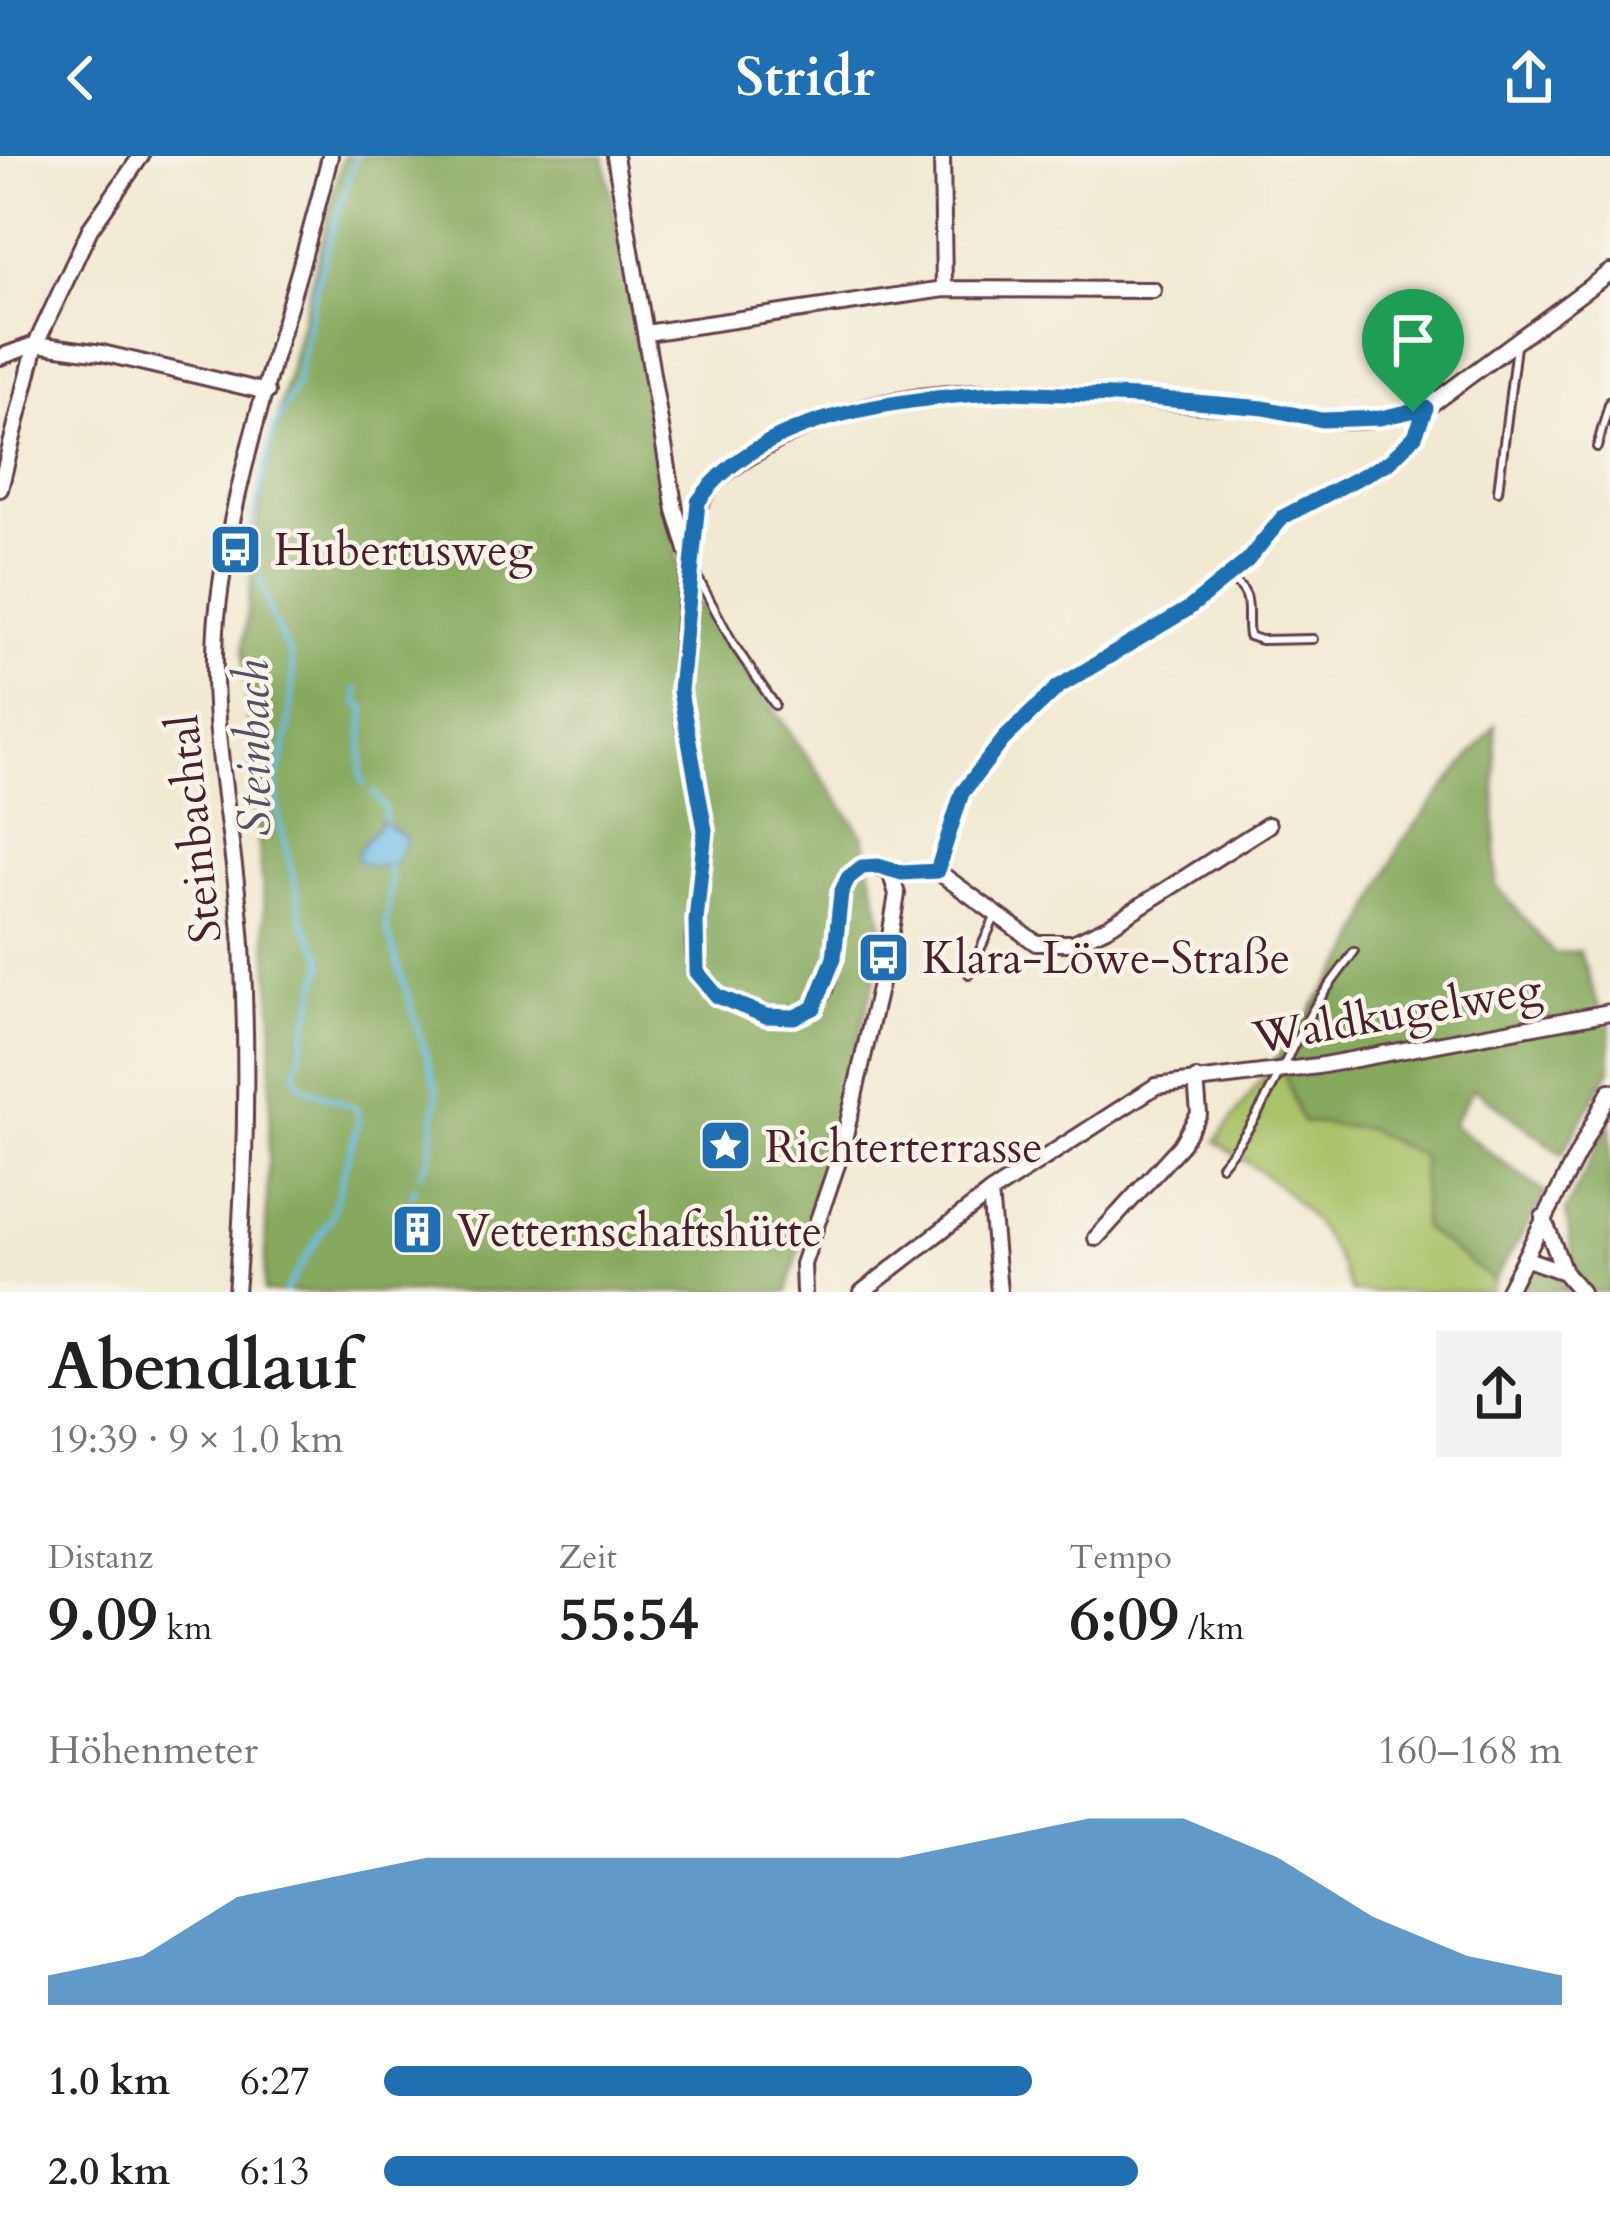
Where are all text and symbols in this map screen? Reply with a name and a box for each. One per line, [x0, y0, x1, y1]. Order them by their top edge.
text: Stridr [735, 42, 875, 115]
icon: back [48, 45, 114, 111]
icon: share [1496, 45, 1562, 111]
pin [1362, 289, 1464, 412]
icon: arrive [1380, 307, 1446, 373]
place label: Hubertusweg [274, 520, 534, 581]
bus stop icon: Hubertusweg [207, 521, 263, 577]
water label: Steinbach [219, 659, 288, 837]
street label: Steinbachtal [152, 712, 237, 946]
place label: Klara-Löwe-Straße [922, 928, 1290, 989]
bus stop icon: Klara-Löwe-Straße [855, 929, 911, 985]
street label: Waldkugelweg [1247, 958, 1547, 1069]
place label: Richterterrasse [765, 1117, 1043, 1178]
place icon: Richterterrasse [698, 1118, 754, 1174]
place label: Vetternschaftshütte [457, 1201, 822, 1262]
building icon: Vetternschaftshütte [390, 1202, 446, 1258]
text: Abendlauf [48, 1323, 356, 1412]
button: share [1436, 1331, 1562, 1457]
text: 19:39 · 9 × 1.0 km [48, 1413, 344, 1466]
text: Distanz [48, 1535, 153, 1580]
text: Zeit [559, 1535, 617, 1580]
text: Tempo [1069, 1535, 1172, 1580]
text: 9.09 [48, 1580, 158, 1661]
text: 55:54 [559, 1580, 699, 1661]
text: 6:09 [1069, 1580, 1179, 1661]
text: km [158, 1606, 212, 1651]
text: /km [1179, 1606, 1244, 1651]
text: Höhenmeter [48, 1724, 258, 1777]
text: 160–168 m [1377, 1724, 1562, 1777]
text: 1.0 km [48, 2055, 170, 2108]
text: 6:27 [240, 2055, 310, 2108]
text: 2.0 km [48, 2145, 170, 2198]
text: 6:13 [240, 2145, 310, 2198]

